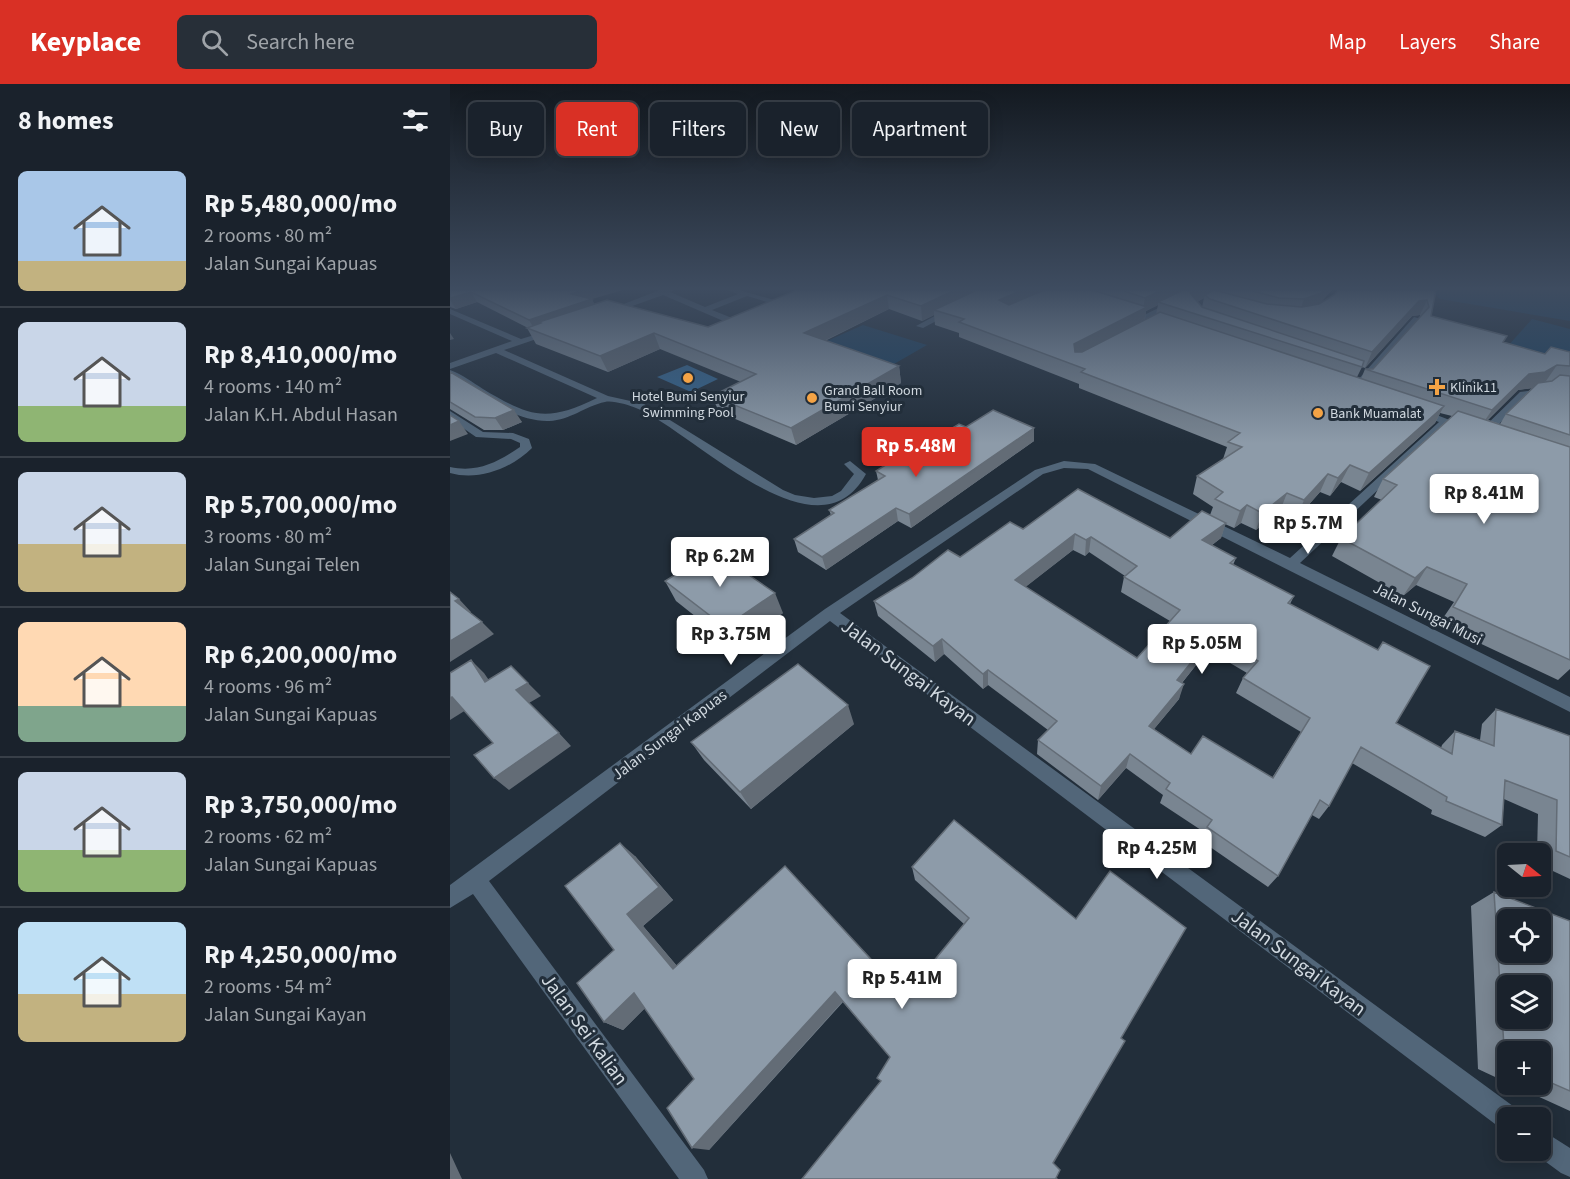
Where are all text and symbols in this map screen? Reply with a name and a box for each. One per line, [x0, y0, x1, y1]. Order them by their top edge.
search box [177, 15, 597, 69]
text: Keyplace [30, 22, 141, 62]
icon: search [198, 26, 231, 59]
text: Search here [246, 26, 355, 58]
text: Map [1329, 27, 1366, 57]
text: Layers [1399, 27, 1456, 57]
text: Share [1489, 27, 1540, 57]
text: 8 homes [18, 102, 113, 139]
chip: Buy [468, 102, 544, 156]
chip: Rent [556, 102, 638, 156]
chip: Filters [650, 102, 746, 156]
chip: New [758, 102, 840, 156]
chip: Apartment [852, 102, 988, 156]
icon: filters [399, 104, 432, 137]
text: Rp 5,480,000/mo [204, 185, 397, 222]
icon: home [66, 195, 138, 267]
text: 2 rooms · 80 m² [204, 222, 332, 250]
text: Jalan Sungai Kapuas [204, 250, 377, 278]
text: Rp 8,410,000/mo [204, 336, 397, 373]
icon: home [66, 346, 138, 418]
marker: Hotel Bumi Senyiur Swimming Pool [681, 371, 695, 385]
text: 4 rooms · 140 m² [204, 373, 342, 401]
marker: Klinik11 [1428, 378, 1446, 396]
place label: Klinik11 [1450, 378, 1497, 398]
place label: Grand Ball Room Bumi Senyiur [824, 381, 922, 417]
place label: Hotel Bumi Senyiur Swimming Pool [632, 387, 744, 423]
marker: Grand Ball Room Bumi Senyiur [805, 391, 819, 405]
text: Jalan K.H. Abdul Hasan [204, 401, 398, 429]
place label: Bank Muamalat [1330, 404, 1422, 424]
marker: Bank Muamalat [1311, 406, 1325, 420]
pin: Rp 5.48M [854, 427, 978, 478]
text: Rp 5.48M [876, 432, 956, 460]
pin: Rp 8.41M [1422, 474, 1546, 525]
text: Rp 8.41M [1444, 479, 1524, 507]
text: Rp 5,700,000/mo [204, 486, 397, 523]
icon: home [66, 496, 138, 568]
pin: Rp 5.7M [1253, 504, 1363, 555]
text: Rp 5.7M [1273, 509, 1343, 537]
text: 3 rooms · 80 m² [204, 523, 332, 551]
pin: Rp 6.2M [665, 537, 775, 588]
text: Rp 6.2M [685, 542, 755, 570]
text: Jalan Sungai Telen [204, 551, 360, 579]
street label: Jalan Sungai Musi [1369, 577, 1486, 651]
street label: Jalan Sungai Kayan [835, 613, 982, 733]
pin: Rp 3.75M [669, 615, 793, 666]
text: Rp 3.75M [691, 620, 771, 648]
pin: Rp 5.05M [1140, 624, 1264, 675]
text: Rp 5.05M [1162, 629, 1242, 657]
text: Rp 6,200,000/mo [204, 636, 397, 673]
icon: home [66, 646, 138, 718]
text: 4 rooms · 96 m² [204, 673, 332, 701]
street label: Jalan Sungai Kapuas [608, 684, 732, 785]
text: Jalan Sungai Kapuas [204, 701, 377, 729]
text: Rp 3,750,000/mo [204, 786, 397, 823]
icon: home [66, 796, 138, 868]
text: 2 rooms · 62 m² [204, 823, 332, 851]
pin: Rp 4.25M [1095, 829, 1219, 880]
text: Rp 4.25M [1117, 834, 1197, 862]
north arrow [1497, 843, 1551, 897]
map controls [1497, 843, 1551, 1161]
text: Jalan Sungai Kapuas [204, 851, 377, 879]
street label: Jalan Sungai Kayan [1225, 903, 1372, 1023]
button: locate [1497, 909, 1551, 963]
text: Rp 4,250,000/mo [204, 936, 397, 973]
icon: home [66, 946, 138, 1018]
pin: Rp 5.41M [840, 959, 964, 1010]
text: Rp 5.41M [862, 964, 942, 992]
street label: Jalan Sei Kalian [534, 968, 634, 1091]
text: 2 rooms · 54 m² [204, 973, 332, 1001]
button: layers [1497, 975, 1551, 1029]
text: Jalan Sungai Kayan [204, 1001, 367, 1029]
button: + [1497, 1041, 1551, 1095]
button: − [1497, 1107, 1551, 1161]

